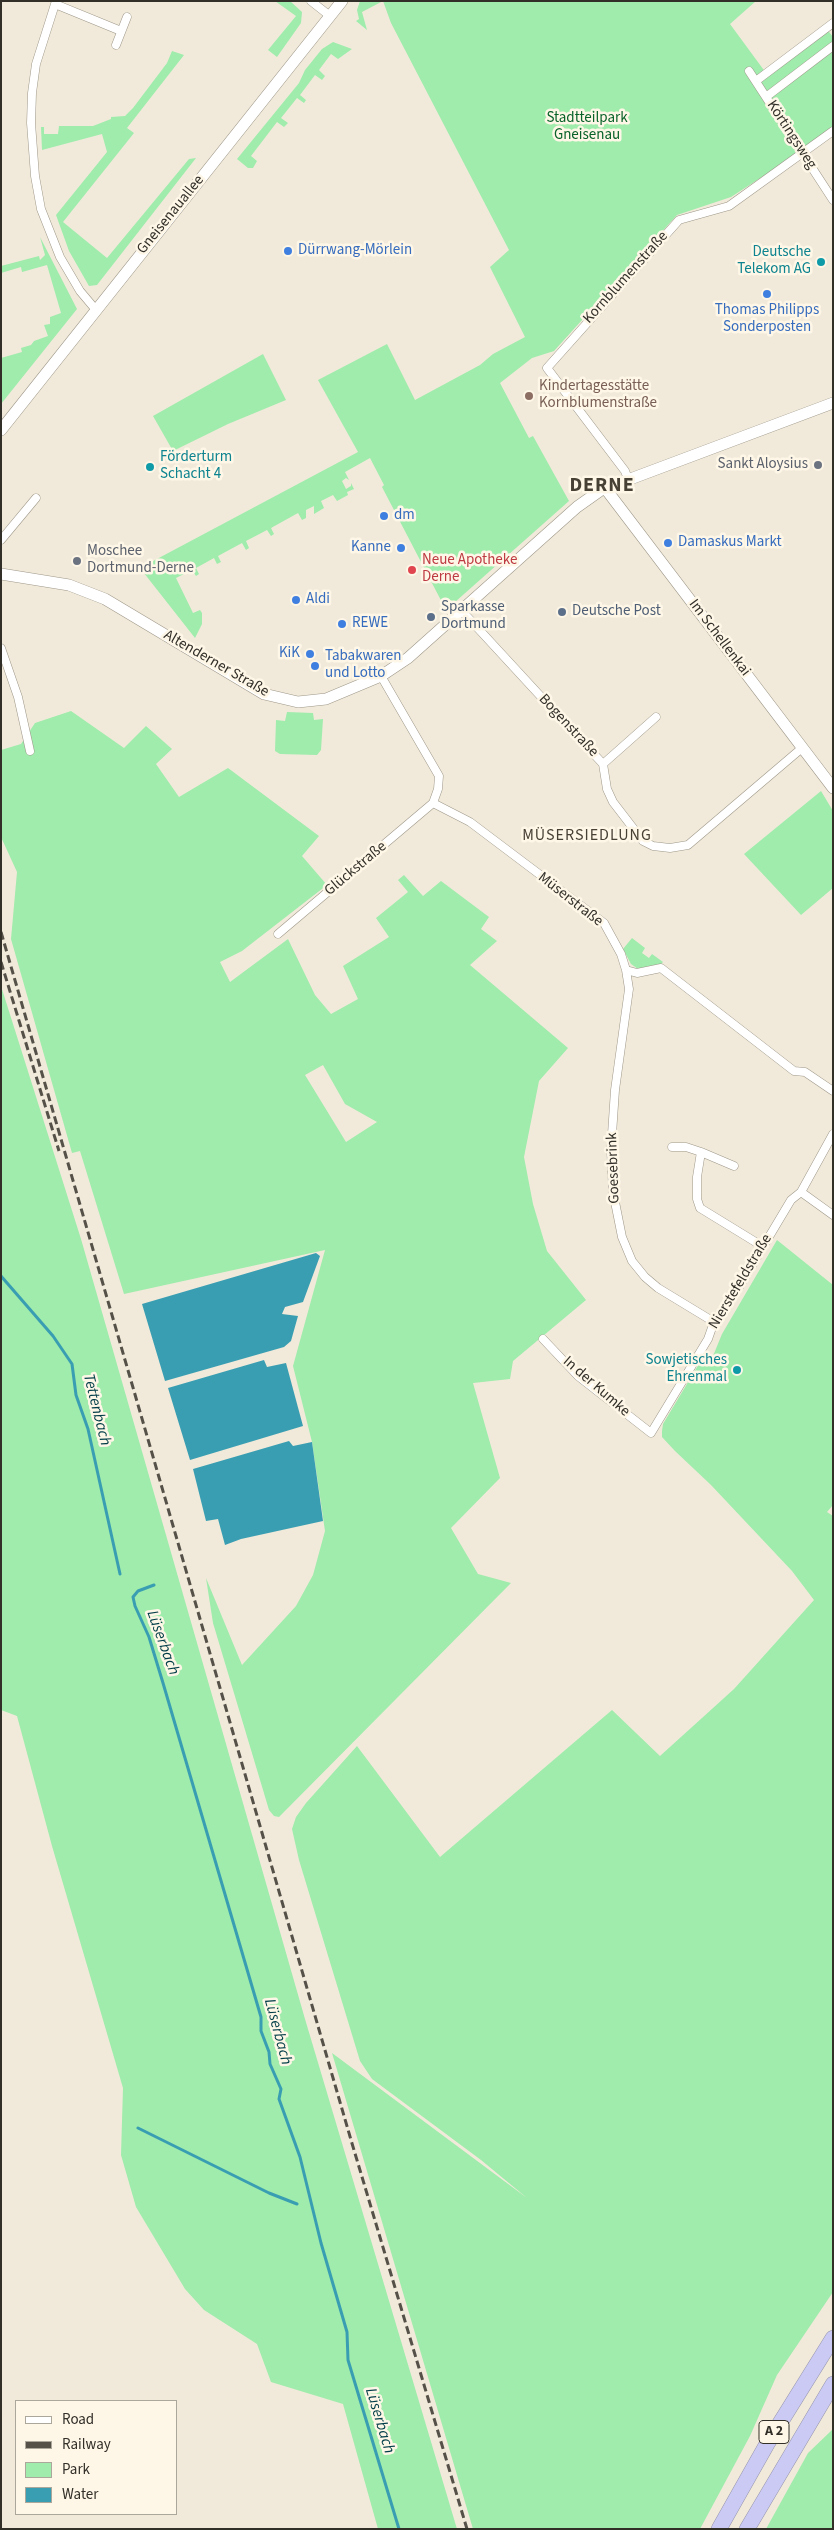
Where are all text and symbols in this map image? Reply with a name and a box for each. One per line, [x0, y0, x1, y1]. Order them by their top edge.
street label: Körtingsweg [762, 97, 820, 173]
park label: Stadtteilpark Gneisenau [546, 110, 628, 145]
street label: Gneisenauallee [134, 172, 208, 258]
street label: Kornblumenstraße [580, 228, 672, 328]
place label: Dürrwang-Mörlein [298, 242, 412, 260]
place label: Deutsche Telekom AG [737, 244, 811, 279]
marker: Dürrwang-Mörlein [282, 245, 294, 257]
marker: Deutsche Telekom AG [815, 256, 827, 268]
marker: Thomas Philipps Sonderposten [761, 288, 773, 300]
place label: Thomas Philipps Sonderposten [715, 302, 819, 337]
place label: Kindertagesstätte Kornblumenstraße [539, 378, 657, 413]
marker: Kindertagesstätte Kornblumenstraße [523, 390, 535, 402]
place label: Förderturm Schacht 4 [160, 449, 232, 484]
place label: Sankt Aloysius [718, 456, 808, 474]
marker: Sankt Aloysius [812, 459, 824, 471]
marker: Förderturm Schacht 4 [144, 461, 156, 473]
district label: DERNE [569, 475, 635, 499]
place label: dm [394, 507, 415, 525]
marker: dm [378, 510, 390, 522]
place label: Damaskus Markt [678, 534, 782, 552]
marker: Damaskus Markt [662, 537, 674, 549]
place label: Kanne [351, 539, 391, 557]
marker: Kanne [395, 542, 407, 554]
place label: Moschee Dortmund-Derne [87, 543, 194, 578]
place label: Neue Apotheke Derne [422, 552, 517, 587]
marker: Moschee Dortmund-Derne [71, 555, 83, 567]
marker: Neue Apotheke Derne [406, 564, 418, 576]
place label: Aldi [306, 591, 330, 609]
marker: Aldi [290, 594, 302, 606]
street label: Im Schellenkai [684, 596, 754, 680]
place label: Sparkasse Dortmund [441, 599, 506, 634]
place label: Deutsche Post [572, 603, 661, 621]
marker: Deutsche Post [556, 606, 568, 618]
marker: Sparkasse Dortmund [425, 611, 437, 623]
place label: REWE [352, 615, 388, 633]
marker: REWE [336, 618, 348, 630]
street label: Altenderner Straße [160, 627, 272, 701]
place label: KiK [279, 645, 300, 663]
marker: KiK [304, 648, 316, 660]
place label: Tabakwaren und Lotto [325, 648, 401, 683]
marker: Tabakwaren und Lotto [309, 660, 321, 672]
street label: Bogenstraße [534, 691, 602, 761]
district label: MÜSERSIEDLUNG [521, 826, 653, 846]
street label: Glückstraße [321, 838, 391, 900]
street label: Müserstraße [534, 869, 606, 931]
street label: Goesebrink [604, 1132, 624, 1204]
street label: Nierstefeldstraße [706, 1231, 776, 1333]
place label: Sowjetisches Ehrenmal [646, 1352, 727, 1387]
street label: In der Kumke [559, 1353, 633, 1421]
marker: Sowjetisches Ehrenmal [731, 1364, 743, 1376]
water label: Tettenbach [78, 1372, 114, 1448]
water label: Lüserbach [141, 1608, 183, 1678]
water label: Lüserbach [259, 1997, 295, 2067]
water label: Lüserbach [360, 2386, 398, 2456]
legend [15, 2400, 178, 2515]
text: Road [62, 2409, 94, 2430]
road number: A 2 [759, 2420, 789, 2444]
text: Railway [62, 2434, 111, 2455]
text: Park [62, 2459, 90, 2480]
text: Water [62, 2484, 98, 2505]

